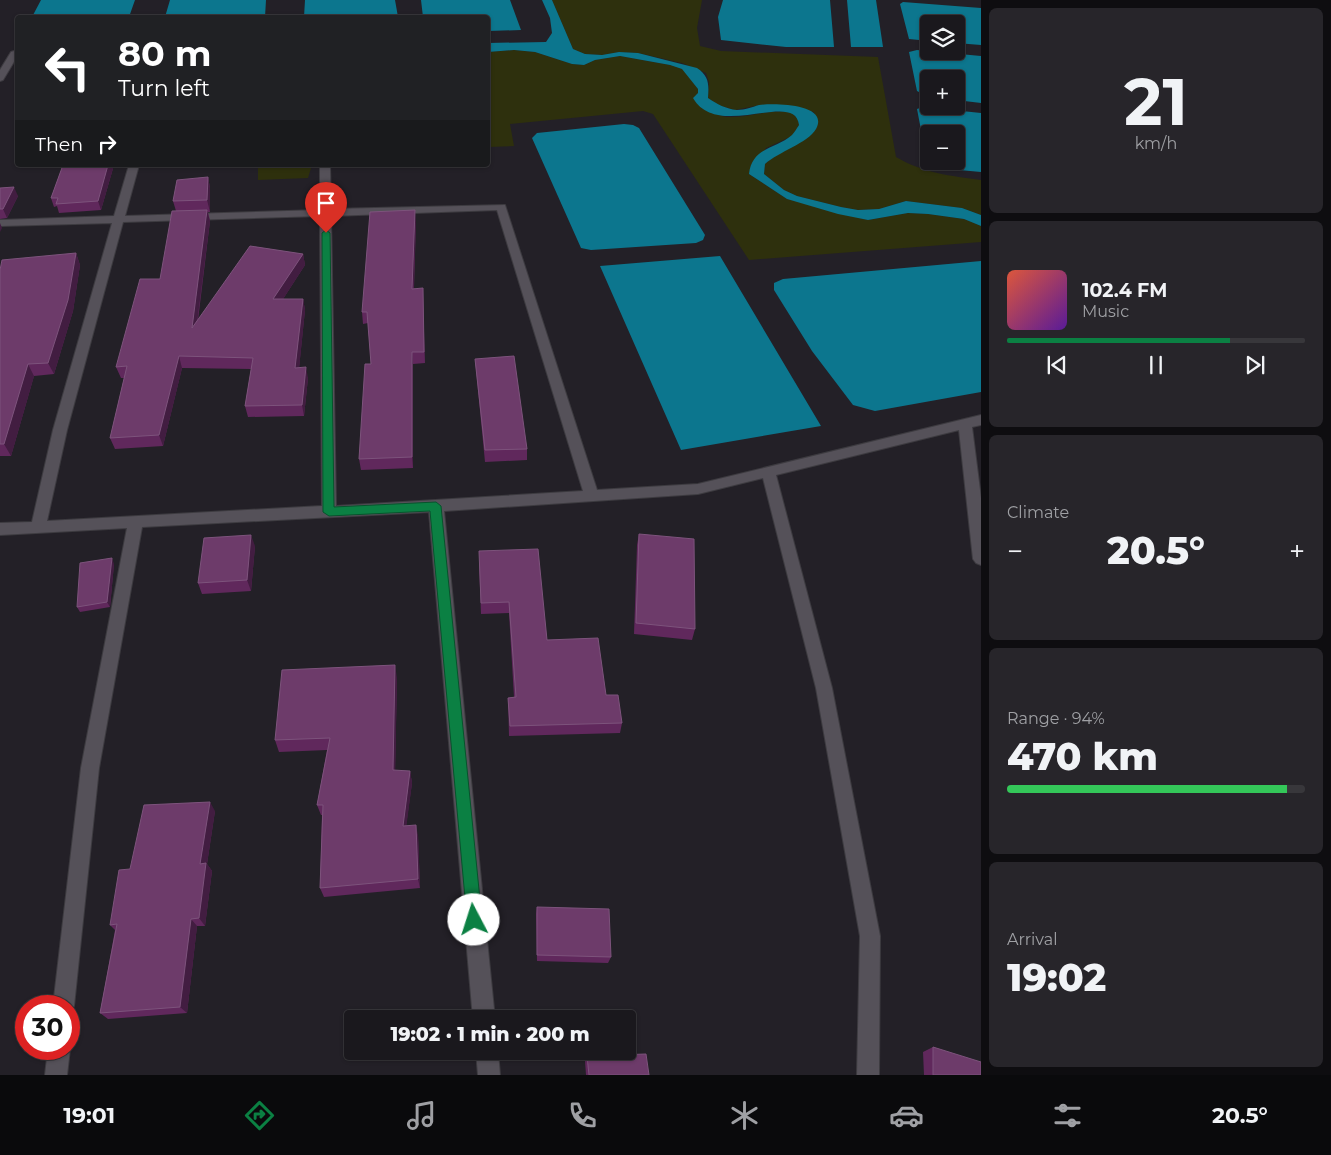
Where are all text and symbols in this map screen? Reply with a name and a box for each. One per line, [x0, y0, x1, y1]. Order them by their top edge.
map controls [920, 15, 965, 170]
button: layers [920, 15, 965, 60]
text: 80 m [118, 32, 212, 75]
icon: left [35, 35, 100, 100]
text: 21 [1124, 62, 1188, 141]
button: + [920, 70, 965, 115]
text: Turn left [118, 75, 210, 102]
button: − [920, 125, 965, 170]
icon: right [93, 130, 121, 158]
text: Then [35, 133, 83, 156]
text: km/h [1135, 134, 1177, 153]
pin [305, 182, 347, 233]
icon: arrive [312, 189, 340, 217]
text: 102.4 FM [1082, 279, 1167, 302]
text: Music [1082, 302, 1129, 321]
icon: previous [1043, 351, 1071, 379]
icon: pause [1142, 351, 1170, 379]
icon: next [1241, 351, 1269, 379]
text: Climate [1007, 503, 1069, 522]
text: 20.5° [1107, 527, 1205, 574]
text: − [1007, 534, 1023, 568]
text: + [1289, 534, 1305, 568]
text: Range · 94% [1007, 709, 1105, 728]
text: 470 km [1007, 733, 1158, 780]
position arrow [447, 893, 499, 945]
text: Arrival [1007, 930, 1057, 949]
text: 19:02 [1007, 954, 1106, 1001]
speed limit sign: 30 [15, 995, 80, 1060]
text: 19:02 · 1 min · 200 m [390, 1023, 590, 1046]
icon: directions [242, 1098, 277, 1133]
icon: music [404, 1098, 439, 1133]
icon: phone [565, 1098, 600, 1133]
icon: climate [727, 1098, 762, 1133]
icon: car [889, 1098, 924, 1133]
icon: filters [1050, 1098, 1085, 1133]
text: 19:01 [63, 1102, 115, 1129]
text: 20.5° [1212, 1102, 1268, 1129]

